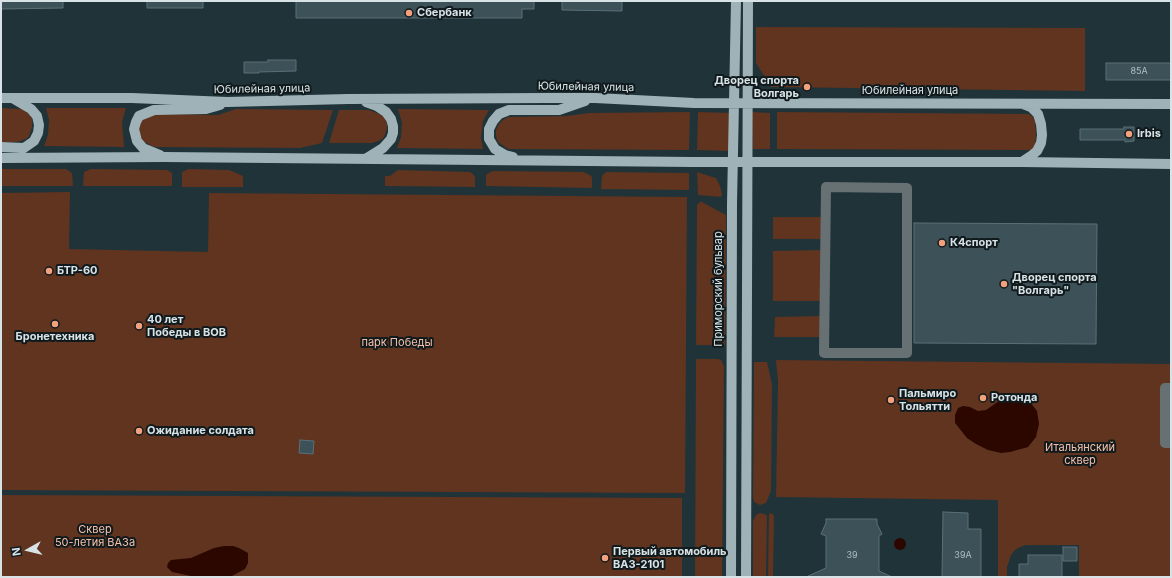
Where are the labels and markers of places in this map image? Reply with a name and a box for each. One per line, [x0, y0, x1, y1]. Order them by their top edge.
place label: Сбербанк [417, 6, 472, 20]
marker: Сбербанк [404, 8, 414, 18]
place label: Дворец спорта Волгарь [714, 74, 799, 100]
marker: Дворец спорта Волгарь [802, 82, 812, 92]
place label: Irbis [1137, 127, 1161, 141]
marker: Irbis [1124, 129, 1134, 139]
place label: К4спорт [950, 236, 998, 250]
marker: К4спорт [937, 238, 947, 248]
place label: БТР-60 [57, 264, 97, 278]
marker: БТР-60 [44, 266, 54, 276]
place label: Дворец спорта "Волгарь" [1012, 271, 1097, 297]
marker: Дворец спорта "Волгарь" [999, 279, 1009, 289]
place label: 40 лет Победы в ВОВ [147, 313, 226, 339]
marker: Бронетехника [50, 319, 60, 329]
marker: 40 лет Победы в ВОВ [134, 321, 144, 331]
place label: Бронетехника [16, 330, 94, 344]
place label: Пальмиро Тольятти [899, 387, 956, 413]
place label: Ротонда [991, 391, 1037, 405]
marker: Ротонда [978, 393, 988, 403]
marker: Пальмиро Тольятти [886, 395, 896, 405]
place label: Ожидание солдата [147, 424, 254, 438]
marker: Ожидание солдата [134, 426, 144, 436]
place label: Первый автомобиль ВАЗ-2101 [613, 545, 727, 571]
marker: Первый автомобиль ВАЗ-2101 [600, 553, 610, 563]

